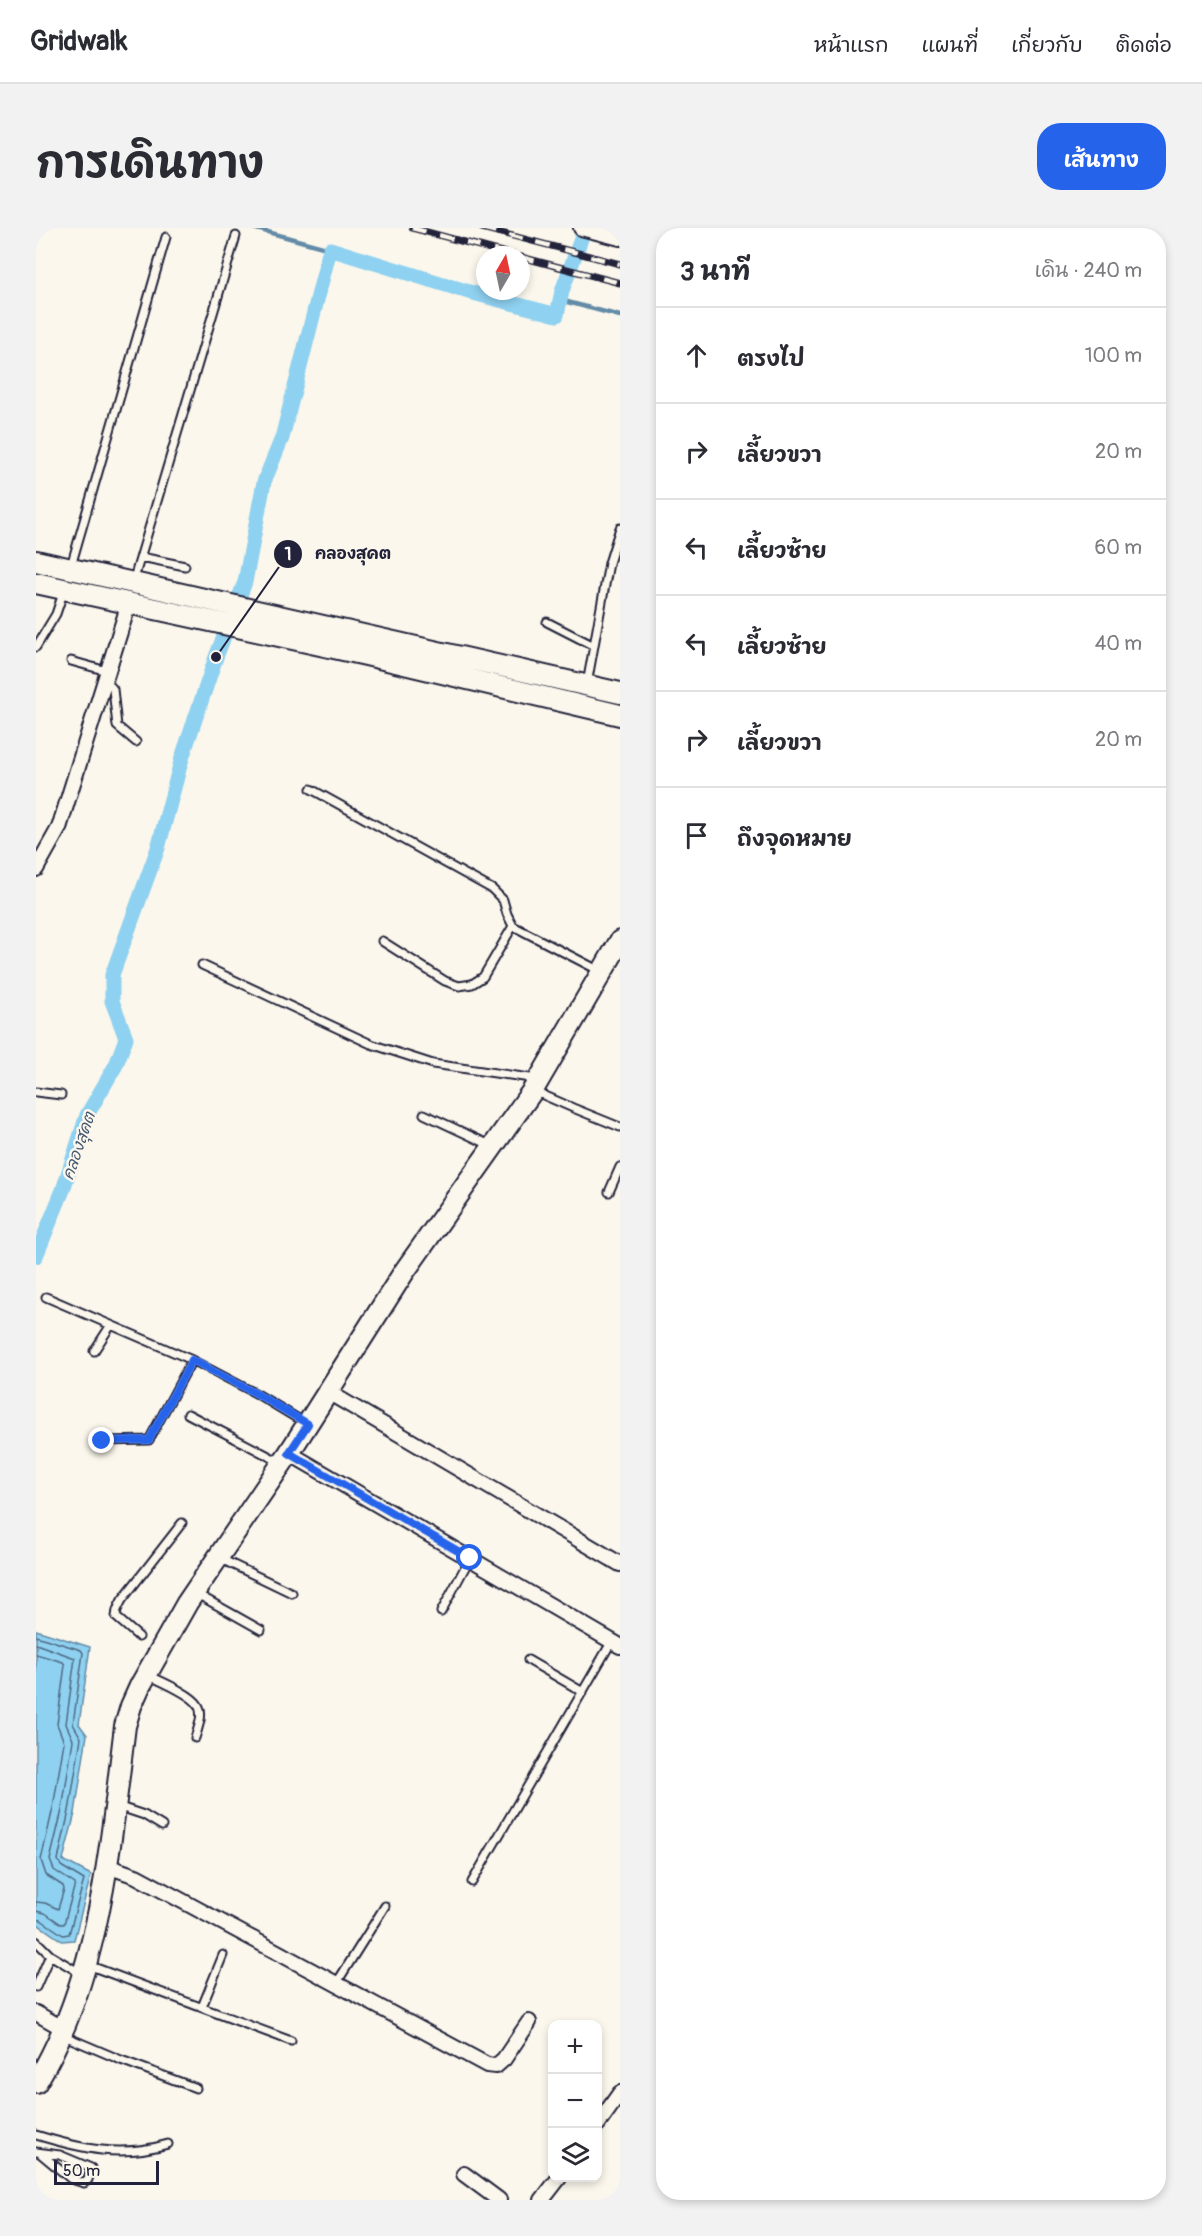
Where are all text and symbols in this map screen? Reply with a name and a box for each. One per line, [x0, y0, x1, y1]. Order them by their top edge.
text: Gridwalk [30, 24, 128, 59]
text: หน้าแรก [814, 32, 889, 59]
text: แผนที่ [922, 32, 978, 59]
text: เกี่ยวกับ [1011, 32, 1083, 59]
text: ติดต่อ [1116, 32, 1172, 59]
button: เส้นทาง [1037, 123, 1166, 190]
text: การเดินทาง [36, 138, 264, 190]
north arrow [476, 246, 530, 300]
text: 3 นาที [680, 256, 750, 288]
text: เดิน · 240 m [1035, 258, 1142, 283]
icon: ahead [680, 339, 713, 372]
text: 100 m [1085, 343, 1142, 368]
text: ตรงไป [737, 345, 805, 373]
icon: right [680, 435, 713, 468]
text: 20 m [1095, 439, 1142, 464]
text: เลี้ยวขวา [737, 441, 821, 469]
icon: left [680, 531, 713, 564]
text: 60 m [1095, 535, 1142, 560]
callout: คลองสุคต [273, 537, 403, 571]
text: เลี้ยวซ้าย [737, 537, 827, 565]
text: 1 [284, 543, 292, 566]
text: คลองสุคต [315, 544, 391, 566]
icon: left [680, 627, 713, 660]
text: 40 m [1095, 631, 1142, 656]
text: เลี้ยวซ้าย [737, 633, 827, 661]
icon: right [680, 723, 713, 756]
text: 20 m [1095, 727, 1142, 752]
text: เลี้ยวขวา [737, 729, 821, 757]
icon: arrive [680, 819, 713, 852]
text: ถึงจุดหมาย [737, 825, 852, 853]
water label: คลองสุคต [58, 1109, 102, 1183]
route end [88, 1427, 114, 1453]
route start [456, 1544, 482, 1570]
map controls [548, 2020, 602, 2182]
button: + [548, 2020, 602, 2074]
button: − [548, 2074, 602, 2128]
button: layers [548, 2128, 602, 2182]
scale bar [54, 2158, 159, 2186]
text: 50 m [63, 2161, 100, 2181]

